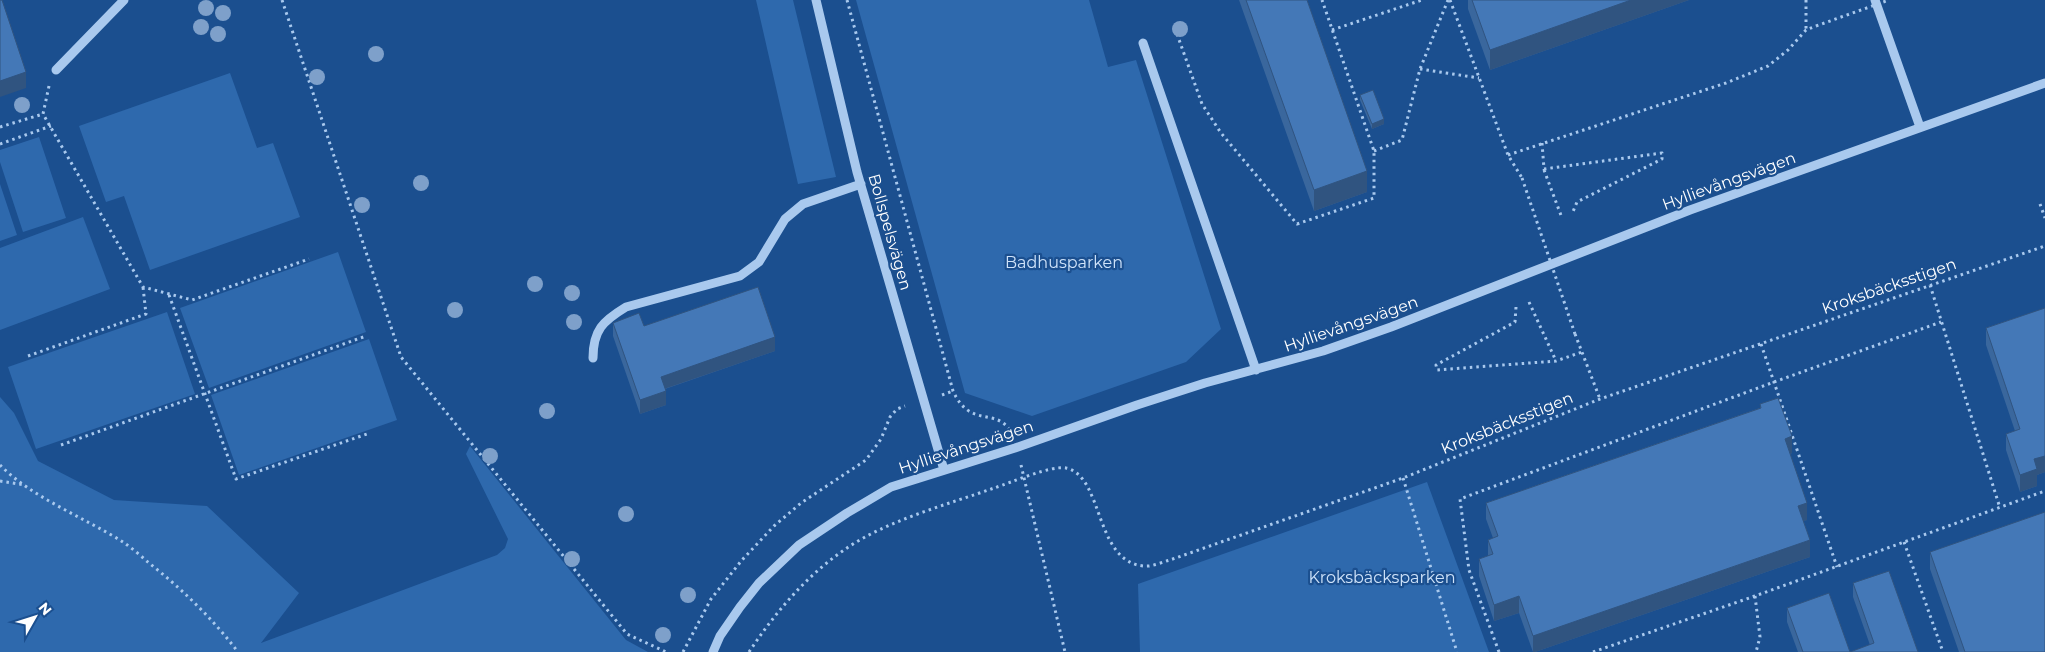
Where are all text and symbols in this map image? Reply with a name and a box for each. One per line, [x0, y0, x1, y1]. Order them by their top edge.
street label: Hyllievångsvägen [1660, 148, 1798, 214]
street label: Bollspelsvägen [864, 172, 916, 292]
park label: Badhusparken [1005, 253, 1123, 272]
street label: Kroksbäcksstigen [1819, 254, 1959, 318]
street label: Hyllievångsvägen [1281, 292, 1421, 356]
street label: Kroksbäcksstigen [1438, 388, 1576, 458]
street label: Hyllievångsvägen [896, 416, 1036, 478]
park label: Kroksbäcksparken [1308, 568, 1456, 587]
north arrow [10, 592, 60, 642]
text: N [35, 599, 56, 619]

